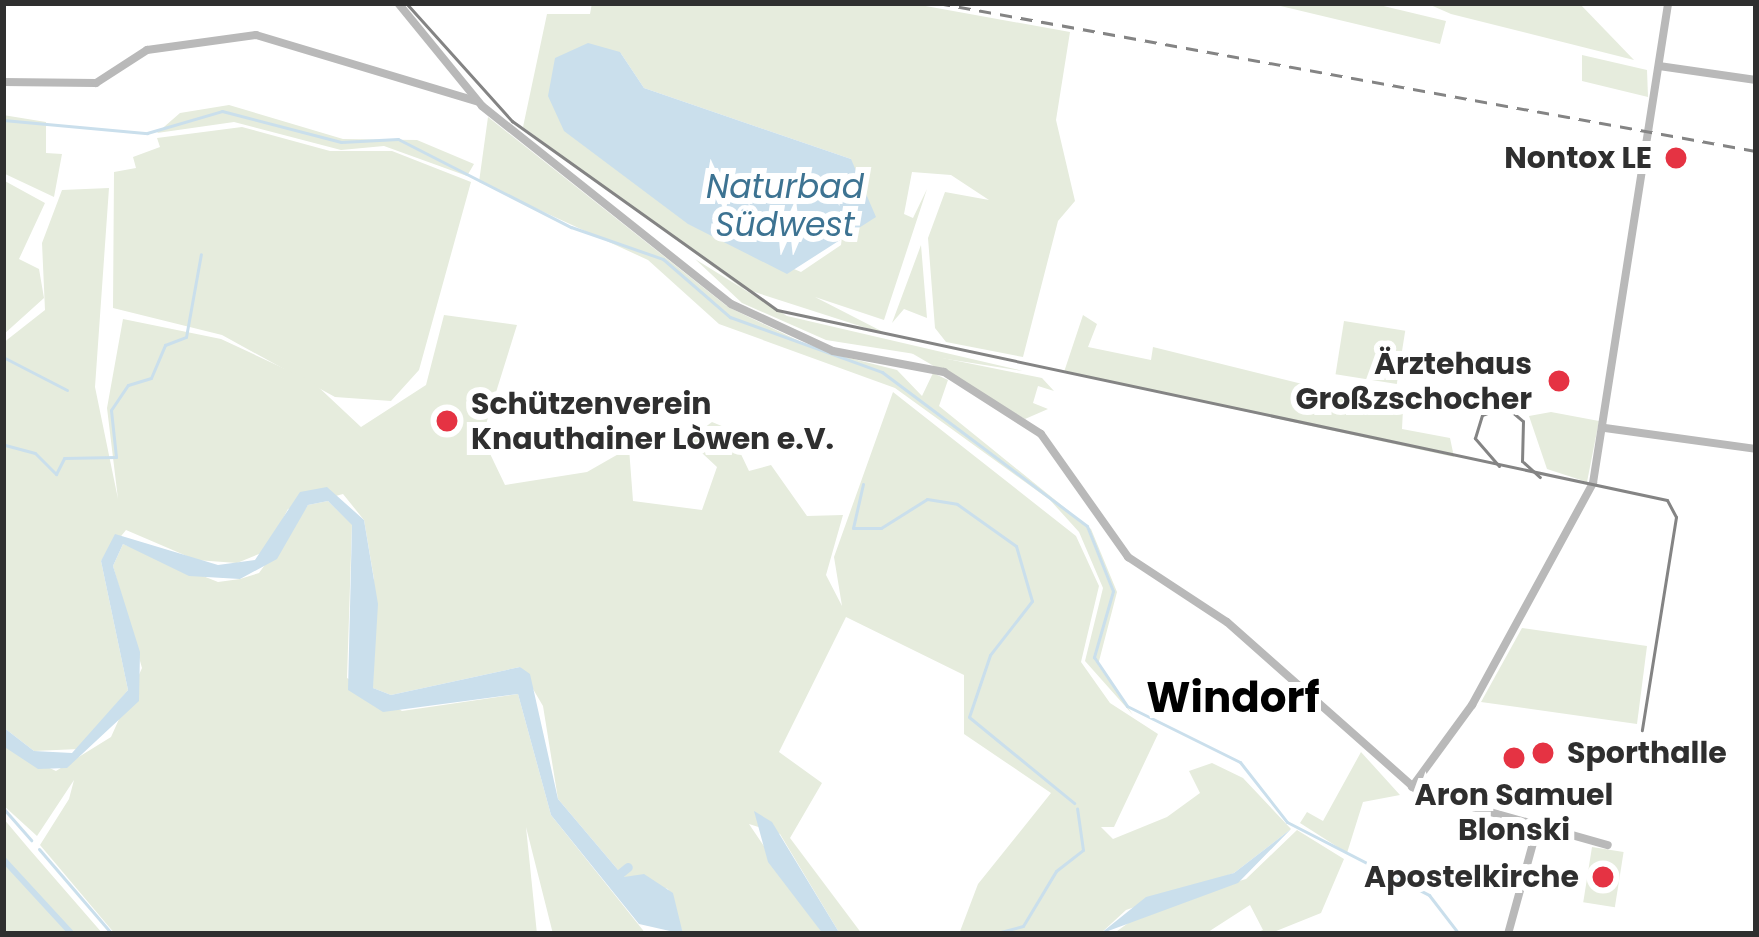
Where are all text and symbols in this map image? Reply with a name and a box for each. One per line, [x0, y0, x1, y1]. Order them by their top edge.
place label: Nontox LE [1504, 140, 1652, 176]
marker: Nontox LE [1663, 145, 1689, 171]
water label: Naturbad Südwest [706, 167, 864, 245]
place label: Ärztehaus Großzschocher [1296, 346, 1532, 416]
marker: Ärztehaus Großzschocher [1543, 365, 1575, 397]
place label: Schützenverein Knauthainer Lòwen e.V. [471, 386, 834, 456]
marker: Schützenverein Knauthainer Lòwen e.V. [434, 408, 460, 434]
district label: Windorf [1146, 673, 1320, 723]
place label: Sporthalle [1567, 735, 1727, 771]
marker: Sporthalle [1530, 740, 1556, 766]
marker: Aron Samuel Blonski [1501, 745, 1527, 771]
place label: Aron Samuel Blonski [1415, 777, 1613, 848]
place label: Apostelkirche [1364, 859, 1579, 895]
marker: Apostelkirche [1590, 864, 1616, 890]

